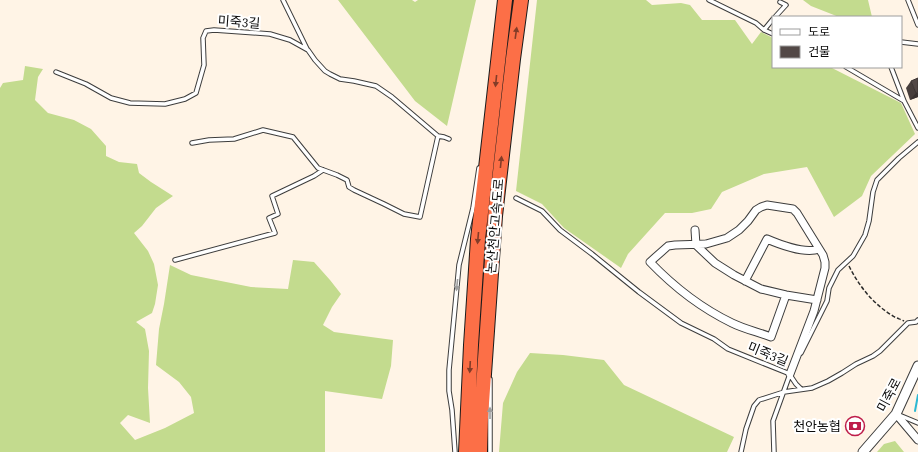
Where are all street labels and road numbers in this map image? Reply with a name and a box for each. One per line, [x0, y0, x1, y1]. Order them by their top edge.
street label: 미죽3길 [217, 12, 261, 32]
street label: 논산천안고속도로 [482, 178, 508, 274]
street label: 미죽3길 [745, 338, 791, 370]
street label: 미죽로 [873, 375, 905, 415]

